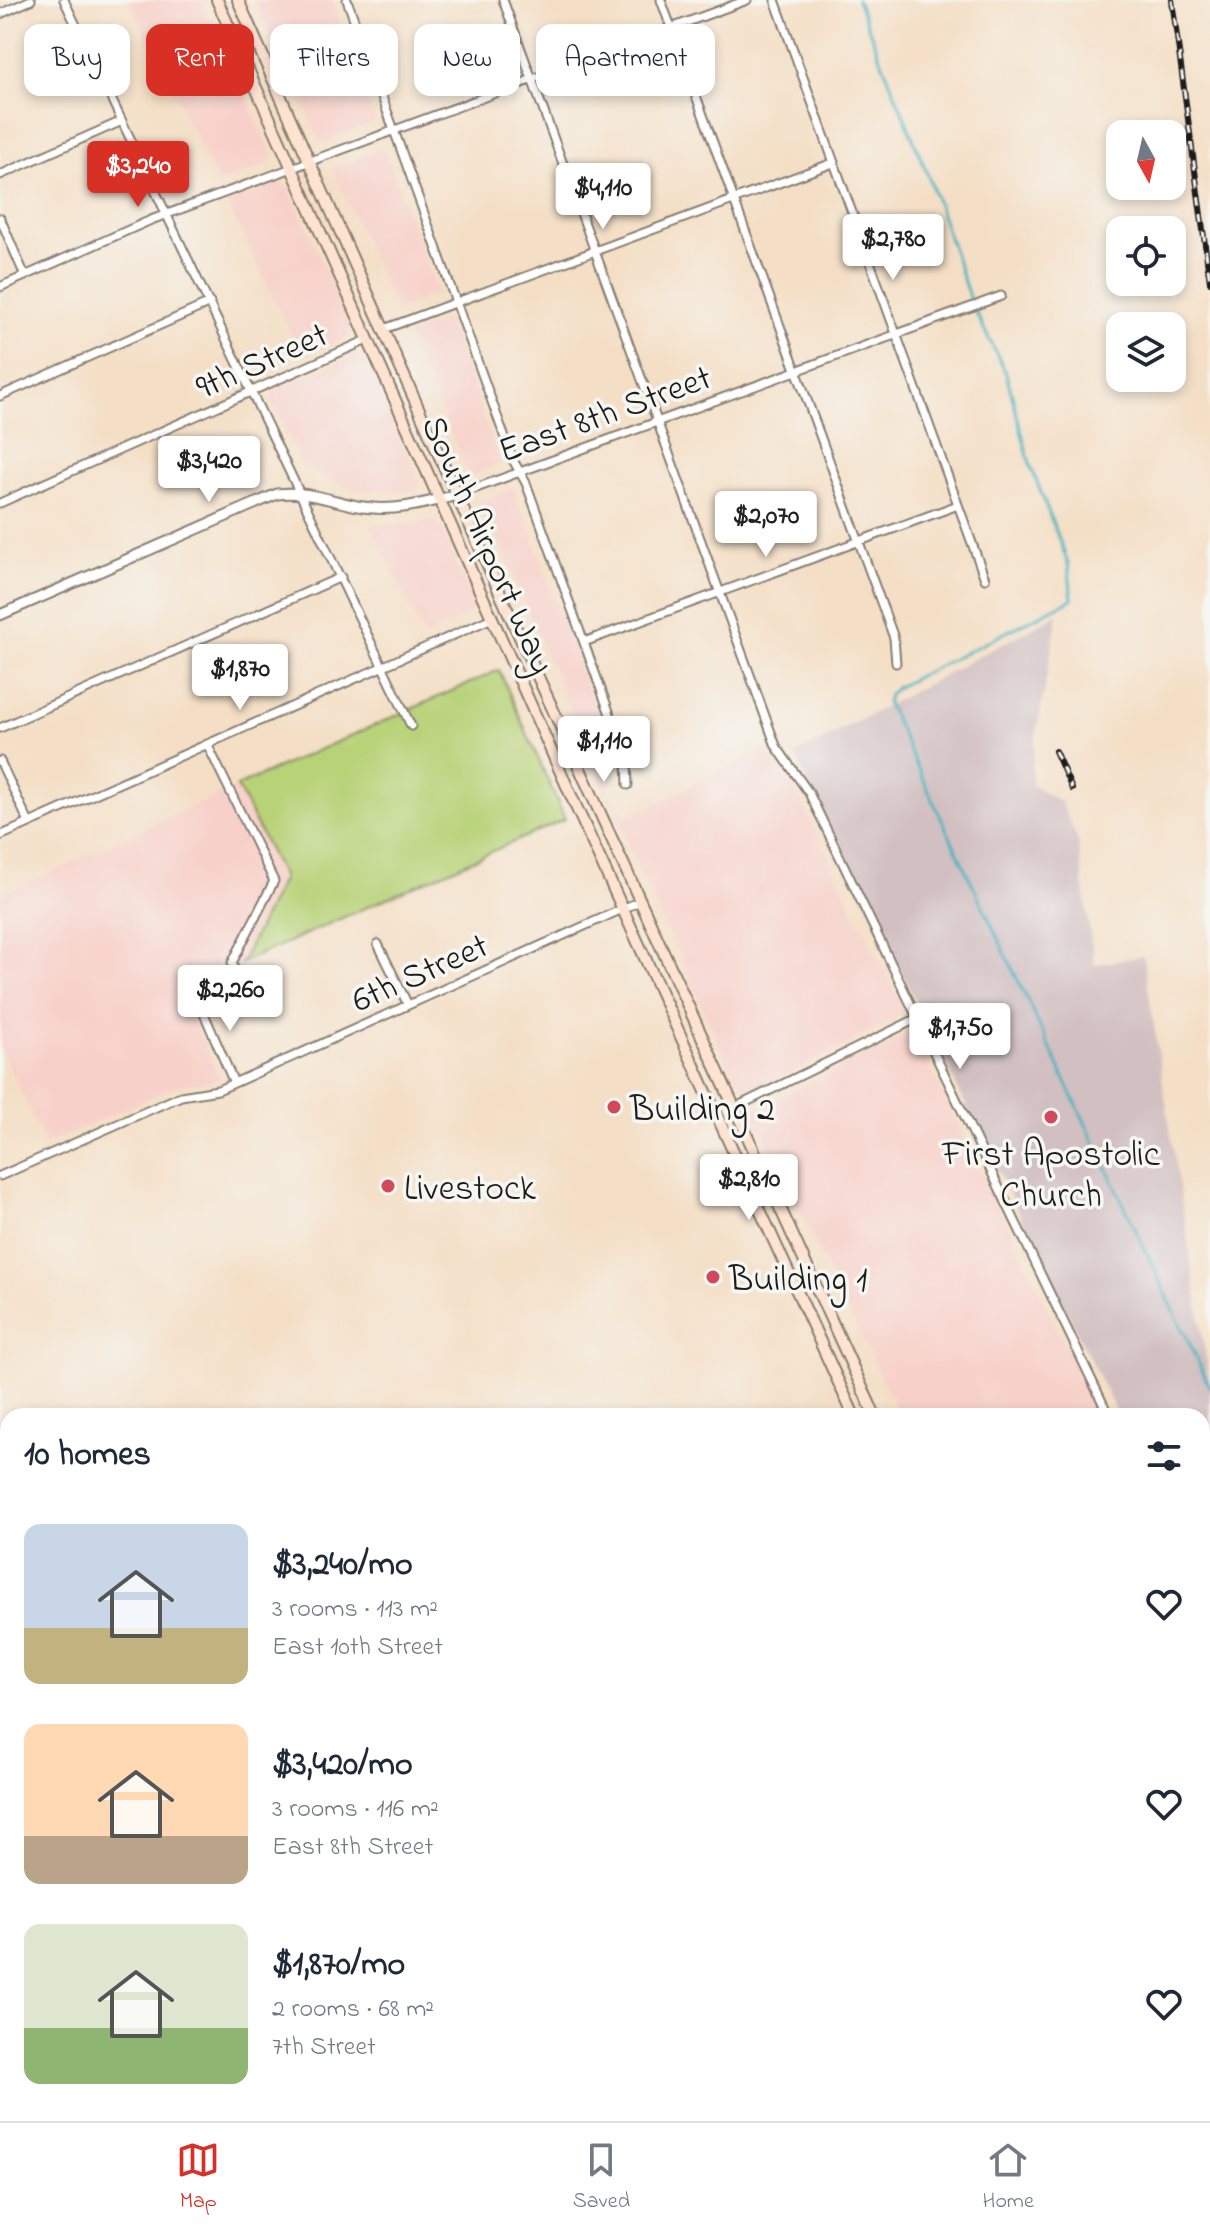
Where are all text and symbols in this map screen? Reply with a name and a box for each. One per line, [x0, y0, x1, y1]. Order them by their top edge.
chip: Buy [24, 24, 130, 96]
chip: Rent [146, 24, 254, 96]
chip: Filters [270, 24, 398, 96]
chip: New [414, 24, 520, 96]
chip: Apartment [536, 24, 715, 96]
north arrow [1106, 120, 1186, 200]
map controls [1106, 120, 1186, 392]
pin: $3,240 [73, 141, 203, 209]
text: $3,240 [105, 148, 171, 186]
pin: $4,110 [538, 163, 668, 231]
text: $4,110 [574, 170, 632, 208]
pin: $2,780 [828, 214, 958, 282]
button: locate [1106, 216, 1186, 296]
text: $2,780 [861, 221, 925, 259]
street label: 9th Street [188, 310, 337, 416]
button: layers [1106, 312, 1186, 392]
street label: East 8th Street [492, 353, 719, 479]
street label: South Airport Way [405, 408, 567, 684]
pin: $3,420 [144, 436, 274, 504]
text: $3,420 [176, 443, 242, 481]
pin: $2,070 [701, 491, 831, 559]
text: $2,070 [733, 498, 799, 536]
pin: $1,870 [175, 644, 305, 712]
text: $1,870 [210, 651, 270, 689]
pin: $1,110 [539, 716, 669, 784]
text: $1,110 [576, 723, 632, 761]
street label: 6th Street [344, 921, 498, 1029]
pin: $2,260 [165, 965, 295, 1033]
text: $2,260 [196, 972, 264, 1010]
pin: $1,750 [895, 1003, 1025, 1071]
text: $1,750 [927, 1010, 993, 1048]
place label: Building 2 [629, 1085, 775, 1138]
marker: Building 2 [605, 1098, 623, 1116]
marker: First Apostolic Church [1042, 1108, 1060, 1126]
place label: First Apostolic Church [941, 1130, 1160, 1224]
pin: $2,810 [684, 1154, 814, 1222]
text: $2,810 [718, 1161, 780, 1199]
place label: Livestock [404, 1164, 536, 1217]
marker: Livestock [379, 1177, 397, 1195]
place label: Building 1 [728, 1255, 867, 1308]
marker: Building 1 [704, 1268, 722, 1286]
text: 10 homes [24, 1431, 151, 1481]
icon: filters [1142, 1434, 1186, 1478]
text: $3,240/mo [272, 1541, 413, 1591]
icon: home [88, 1556, 184, 1652]
icon: heart [1142, 1582, 1186, 1626]
text: 3 rooms · 113 m² [272, 1591, 438, 1629]
text: East 10th Street [272, 1629, 443, 1667]
text: $3,420/mo [272, 1741, 413, 1791]
icon: home [88, 1756, 184, 1852]
icon: heart [1142, 1782, 1186, 1826]
text: 3 rooms · 116 m² [272, 1791, 439, 1829]
text: East 8th Street [272, 1829, 433, 1867]
text: $1,870/mo [272, 1941, 405, 1991]
icon: home [88, 1956, 184, 2052]
icon: heart [1142, 1982, 1186, 2026]
text: 2 rooms · 68 m² [272, 1991, 434, 2029]
text: 7th Street [272, 2029, 376, 2067]
tab: Map [176, 2138, 220, 2218]
tab: Saved [573, 2138, 630, 2218]
tab: Home [983, 2138, 1034, 2218]

